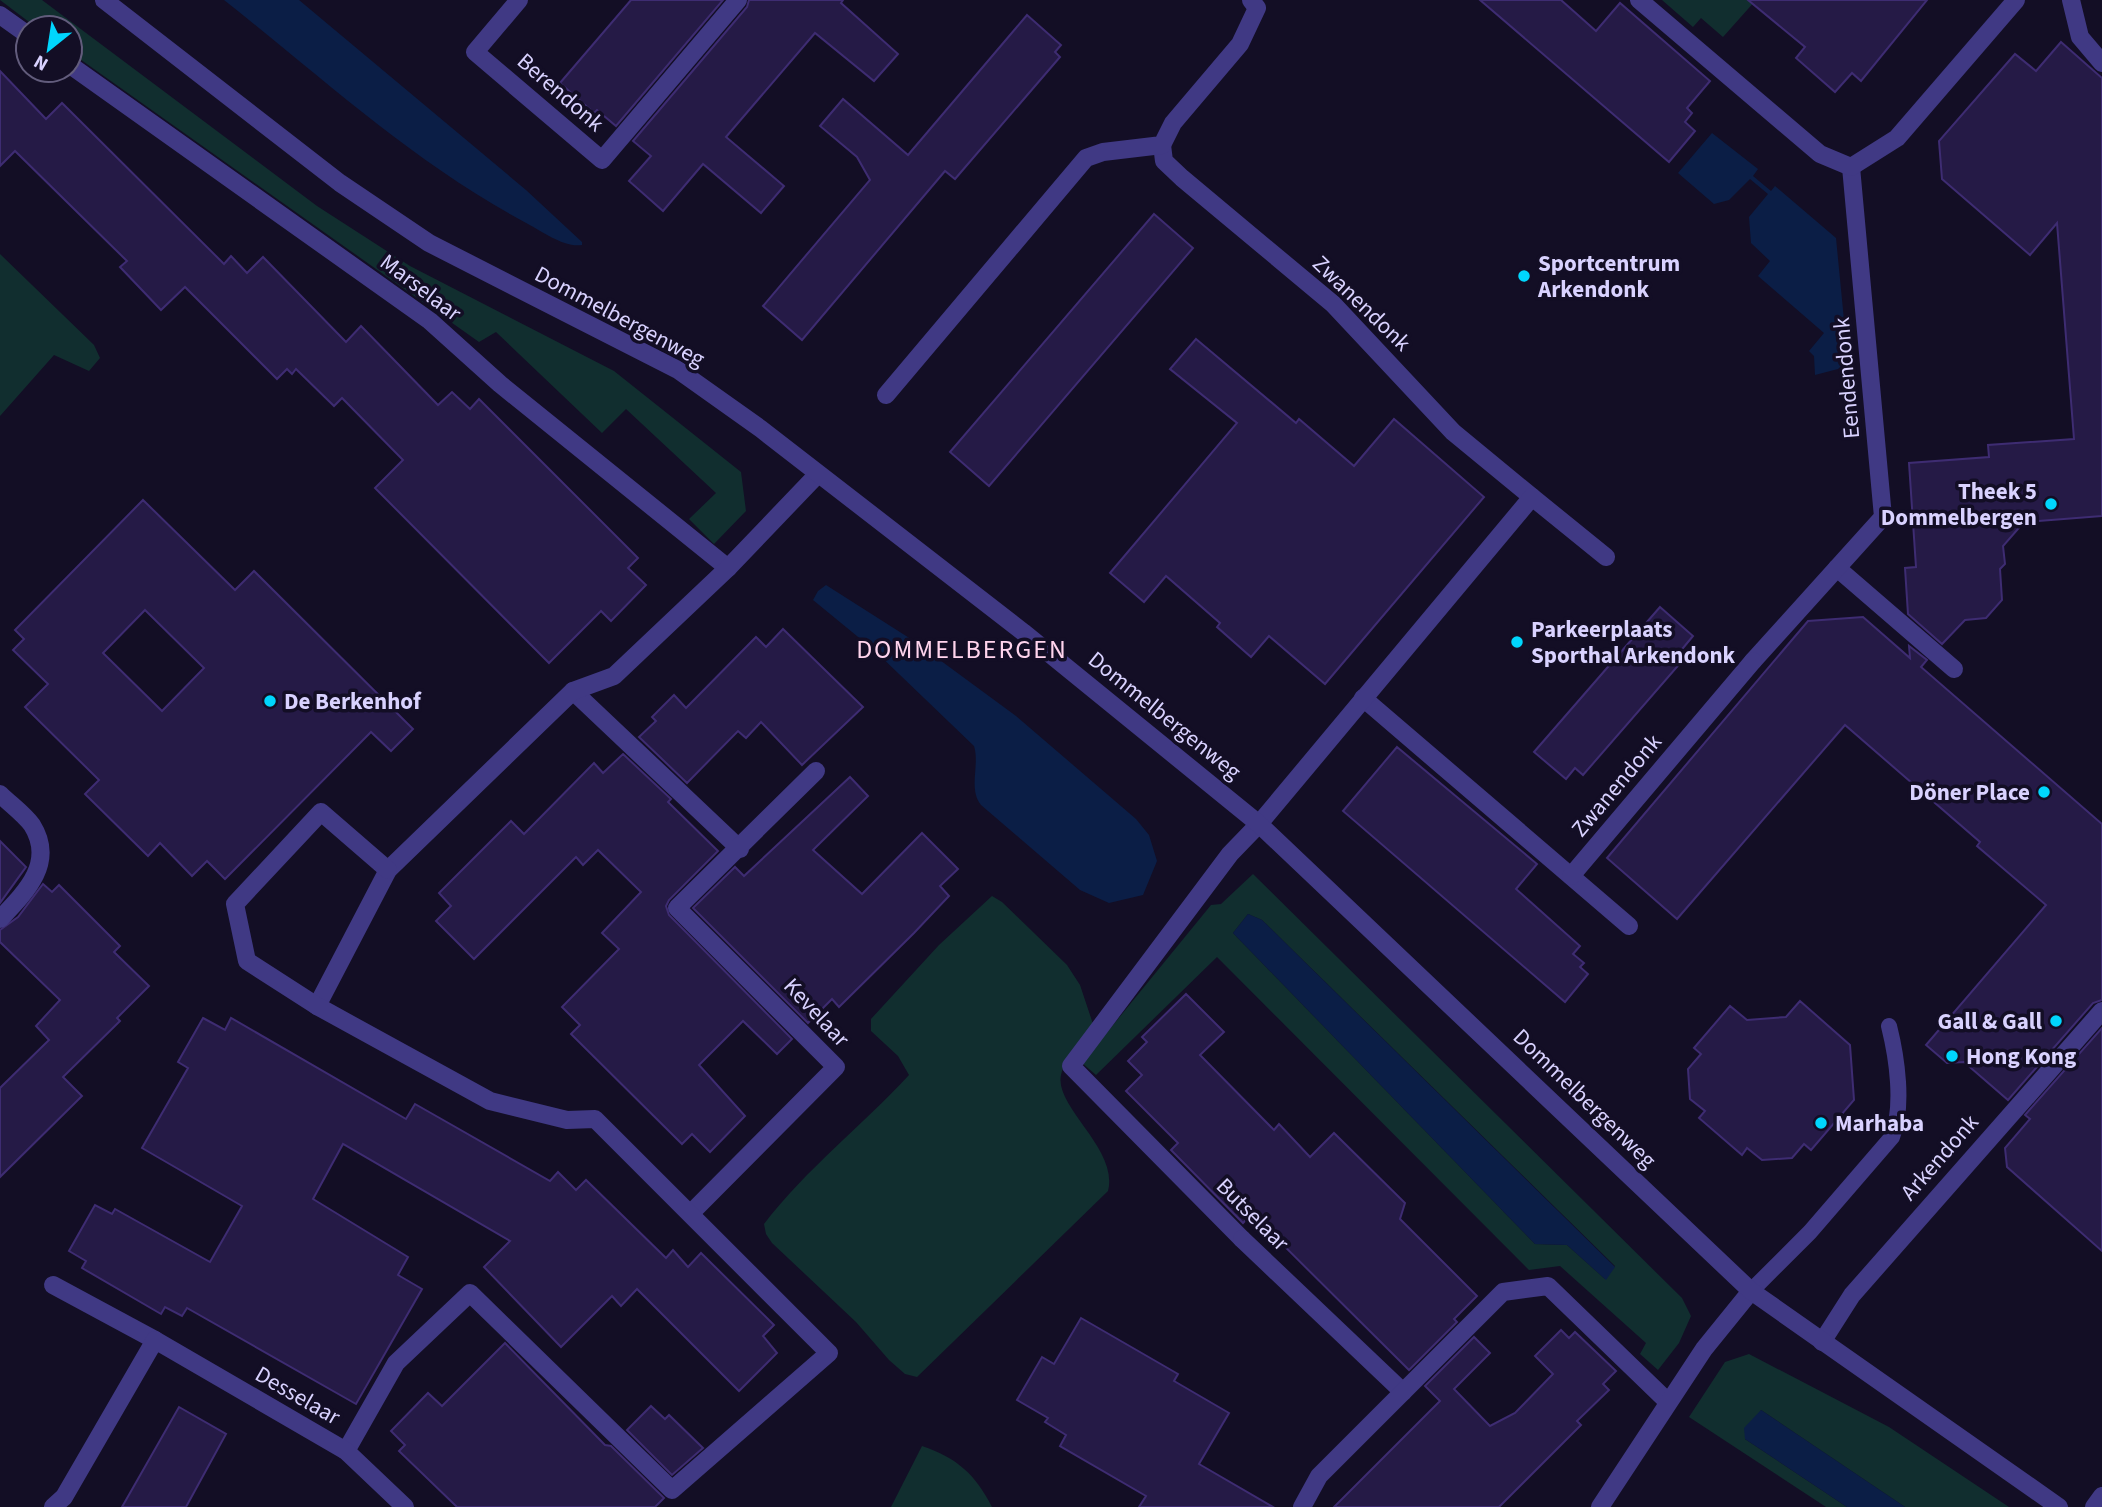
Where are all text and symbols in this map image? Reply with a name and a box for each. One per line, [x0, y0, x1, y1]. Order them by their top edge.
north arrow [14, 14, 84, 84]
street label: Berendonk [510, 45, 612, 140]
text: N [29, 48, 53, 77]
street label: Marselaar [373, 246, 469, 330]
place label: Sportcentrum Arkendonk [1537, 247, 1680, 306]
street label: Zwanendonk [1305, 248, 1419, 359]
street label: Dommelbergenweg [529, 258, 711, 375]
marker: Sportcentrum Arkendonk [1516, 268, 1532, 284]
street label: Eendendonk [1825, 315, 1868, 440]
place label: Theek 5 Dommelbergen [1881, 475, 2037, 534]
marker: Theek 5 Dommelbergen [2043, 496, 2059, 512]
place label: Parkeerplaats Sporthal Arkendonk [1531, 613, 1736, 672]
district label: DOMMELBERGEN [856, 631, 1068, 668]
marker: Parkeerplaats Sporthal Arkendonk [1509, 634, 1525, 650]
street label: Dommelbergenweg [1081, 643, 1249, 788]
place label: De Berkenhof [284, 685, 422, 718]
marker: De Berkenhof [262, 693, 278, 709]
street label: Zwanendonk [1563, 726, 1670, 844]
place label: Döner Place [1909, 776, 2030, 809]
marker: Döner Place [2036, 784, 2052, 800]
street label: Kevelaar [776, 970, 858, 1055]
place label: Gall & Gall [1938, 1005, 2042, 1038]
marker: Gall & Gall [2048, 1013, 2064, 1029]
street label: Dommelbergenweg [1505, 1021, 1664, 1176]
place label: Hong Kong [1966, 1040, 2076, 1073]
marker: Hong Kong [1944, 1048, 1960, 1064]
place label: Marhaba [1835, 1107, 1924, 1140]
street label: Arkendonk [1893, 1107, 1987, 1208]
marker: Marhaba [1813, 1115, 1829, 1131]
street label: Butselaar [1209, 1170, 1297, 1259]
street label: Desselaar [249, 1358, 347, 1434]

